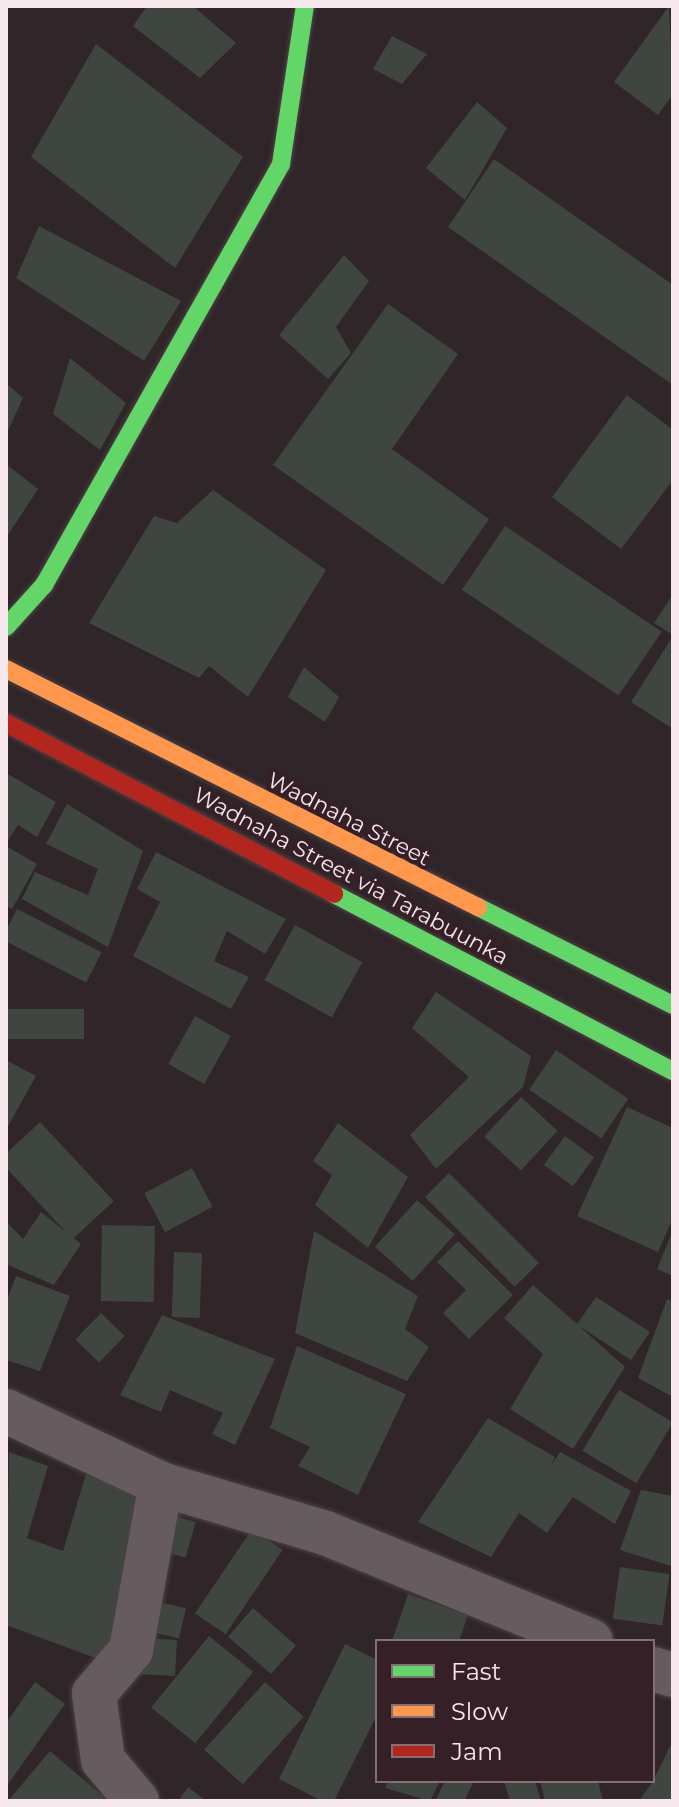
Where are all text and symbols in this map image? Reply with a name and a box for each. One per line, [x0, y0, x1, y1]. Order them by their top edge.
street label: Wadnaha Street [263, 767, 435, 871]
street label: Wadnaha Street via Tarabuunka [189, 782, 513, 970]
legend [375, 1639, 655, 1783]
text: Fast [451, 1657, 501, 1686]
text: Slow [451, 1697, 508, 1726]
text: Jam [451, 1737, 503, 1766]

